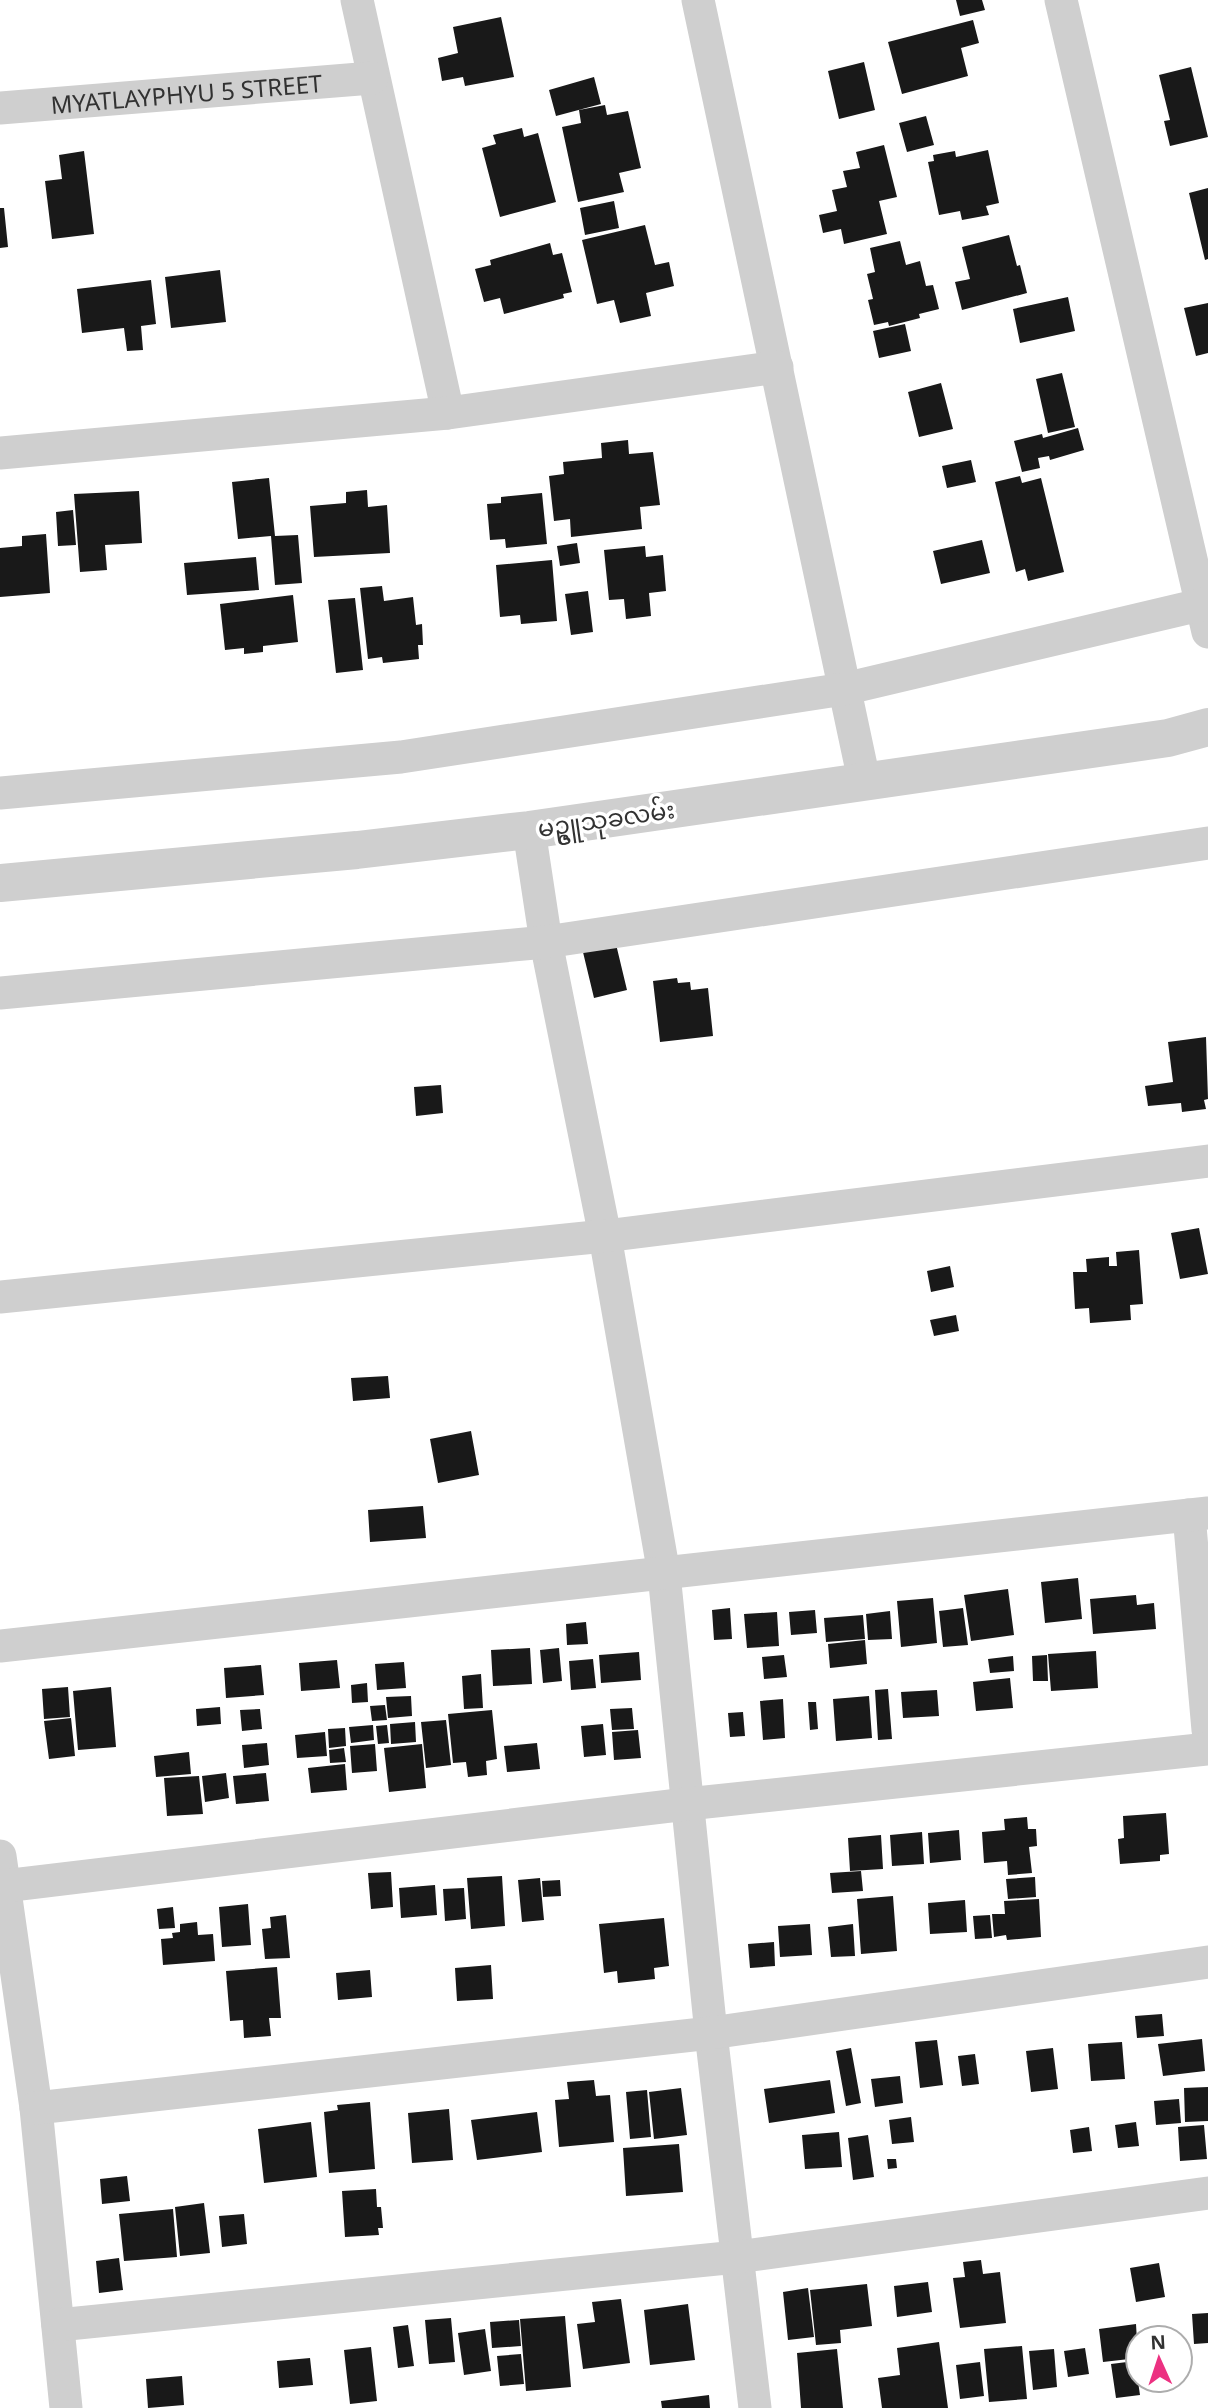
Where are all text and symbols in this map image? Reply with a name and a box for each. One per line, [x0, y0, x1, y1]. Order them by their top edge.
street label: MYATLAYPHYU 5 STREET [49, 66, 324, 120]
street label: မဥ္ဇူသုခလမ်း [535, 792, 677, 848]
north arrow [1124, 2324, 1194, 2394]
text: N [1150, 2329, 1167, 2355]

